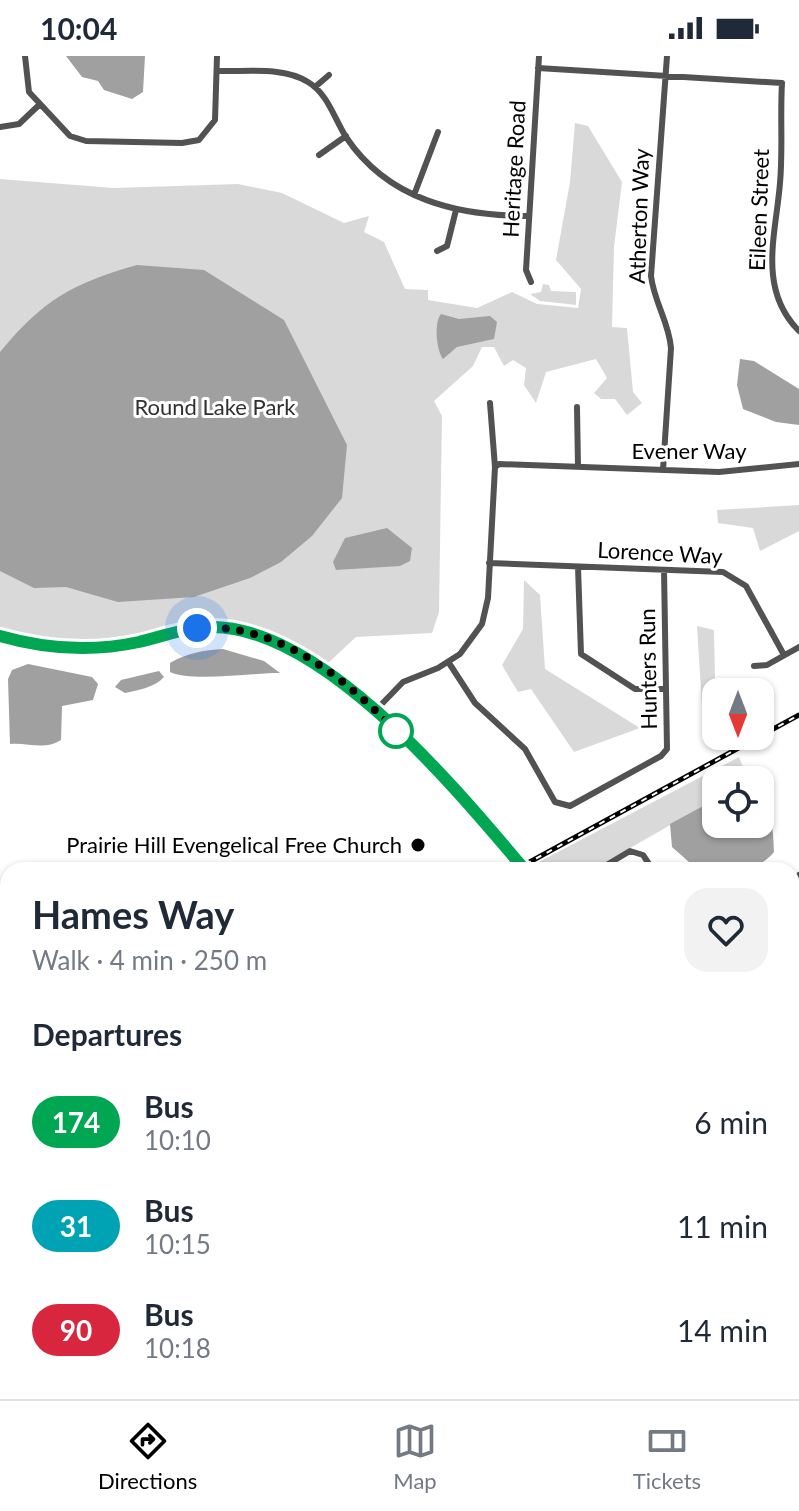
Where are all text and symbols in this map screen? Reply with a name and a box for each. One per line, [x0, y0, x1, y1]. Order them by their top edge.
text: 10:04 [40, 10, 117, 46]
street label: Heritage Road [496, 100, 531, 238]
street label: Atherton Way [623, 147, 654, 284]
street label: Eileen Street [743, 148, 774, 272]
park label: Round Lake Park [134, 393, 296, 420]
street label: Evener Way [631, 437, 747, 464]
street label: Lorence Way [597, 536, 724, 569]
your location [177, 608, 217, 648]
street label: Hunters Run [633, 608, 662, 730]
north arrow [702, 678, 774, 750]
map controls [702, 678, 774, 838]
unlabelled marker [379, 714, 413, 748]
button: locate [702, 766, 774, 838]
place label: Prairie Hill Evengelical Free Church [66, 831, 402, 858]
marker: Prairie Hill Evengelical Free Church [409, 836, 427, 854]
button: heart [684, 888, 768, 972]
text: Hames Way [32, 891, 234, 937]
text: Walk · 4 min · 250 m [32, 944, 267, 976]
text: Departures [32, 1016, 182, 1052]
text: Bus [144, 1088, 194, 1124]
text: 6 min [694, 1104, 768, 1140]
text: 174 [52, 1105, 100, 1139]
text: 10:10 [144, 1124, 211, 1156]
text: Bus [144, 1192, 194, 1228]
text: 11 min [677, 1208, 768, 1244]
text: 31 [60, 1209, 92, 1243]
text: 10:15 [144, 1228, 211, 1260]
text: Bus [144, 1296, 194, 1332]
text: 14 min [677, 1312, 768, 1348]
text: 90 [60, 1313, 92, 1347]
text: 10:18 [144, 1332, 211, 1364]
tab: Directions [98, 1419, 197, 1494]
tab: Map [393, 1419, 437, 1494]
tab: Tickets [633, 1419, 701, 1494]

